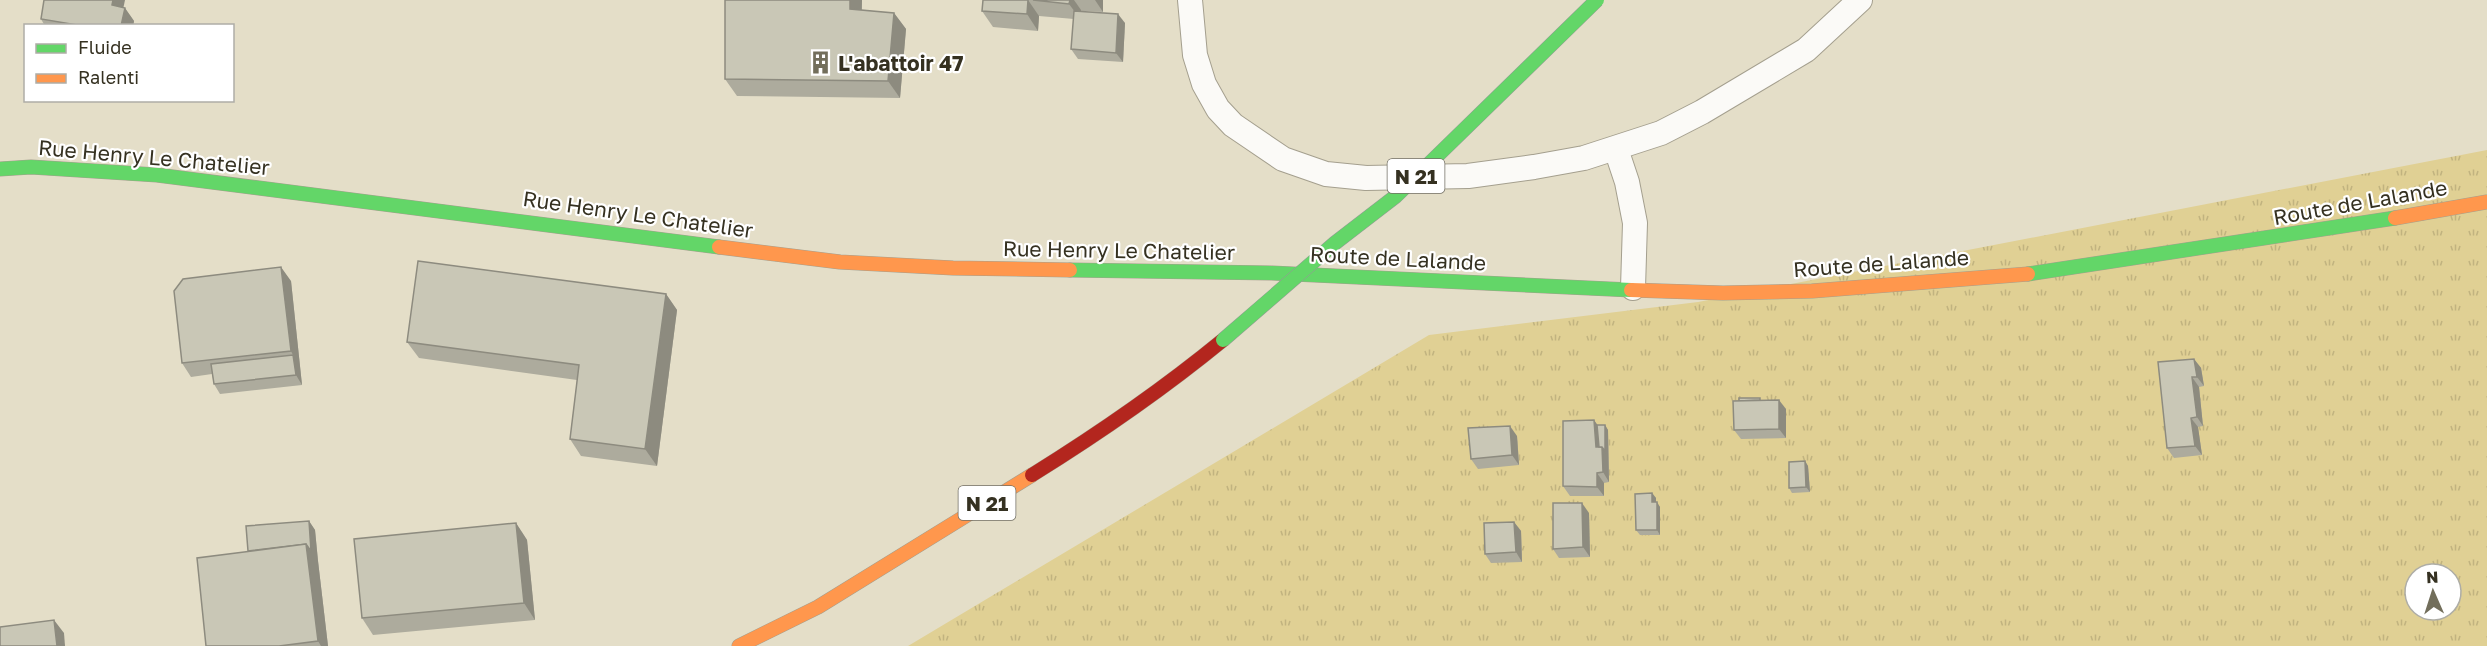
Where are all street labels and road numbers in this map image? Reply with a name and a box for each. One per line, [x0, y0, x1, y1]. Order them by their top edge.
street label: Rue Henry Le Chatelier [37, 134, 271, 180]
road number: N 21 [1388, 159, 1444, 193]
street label: Route de Lalande [2271, 174, 2449, 230]
street label: Rue Henry Le Chatelier [521, 185, 755, 243]
street label: Rue Henry Le Chatelier [1003, 235, 1235, 265]
street label: Route de Lalande [1309, 240, 1487, 276]
street label: Route de Lalande [1792, 244, 1970, 282]
road number: N 21 [958, 486, 1016, 520]

